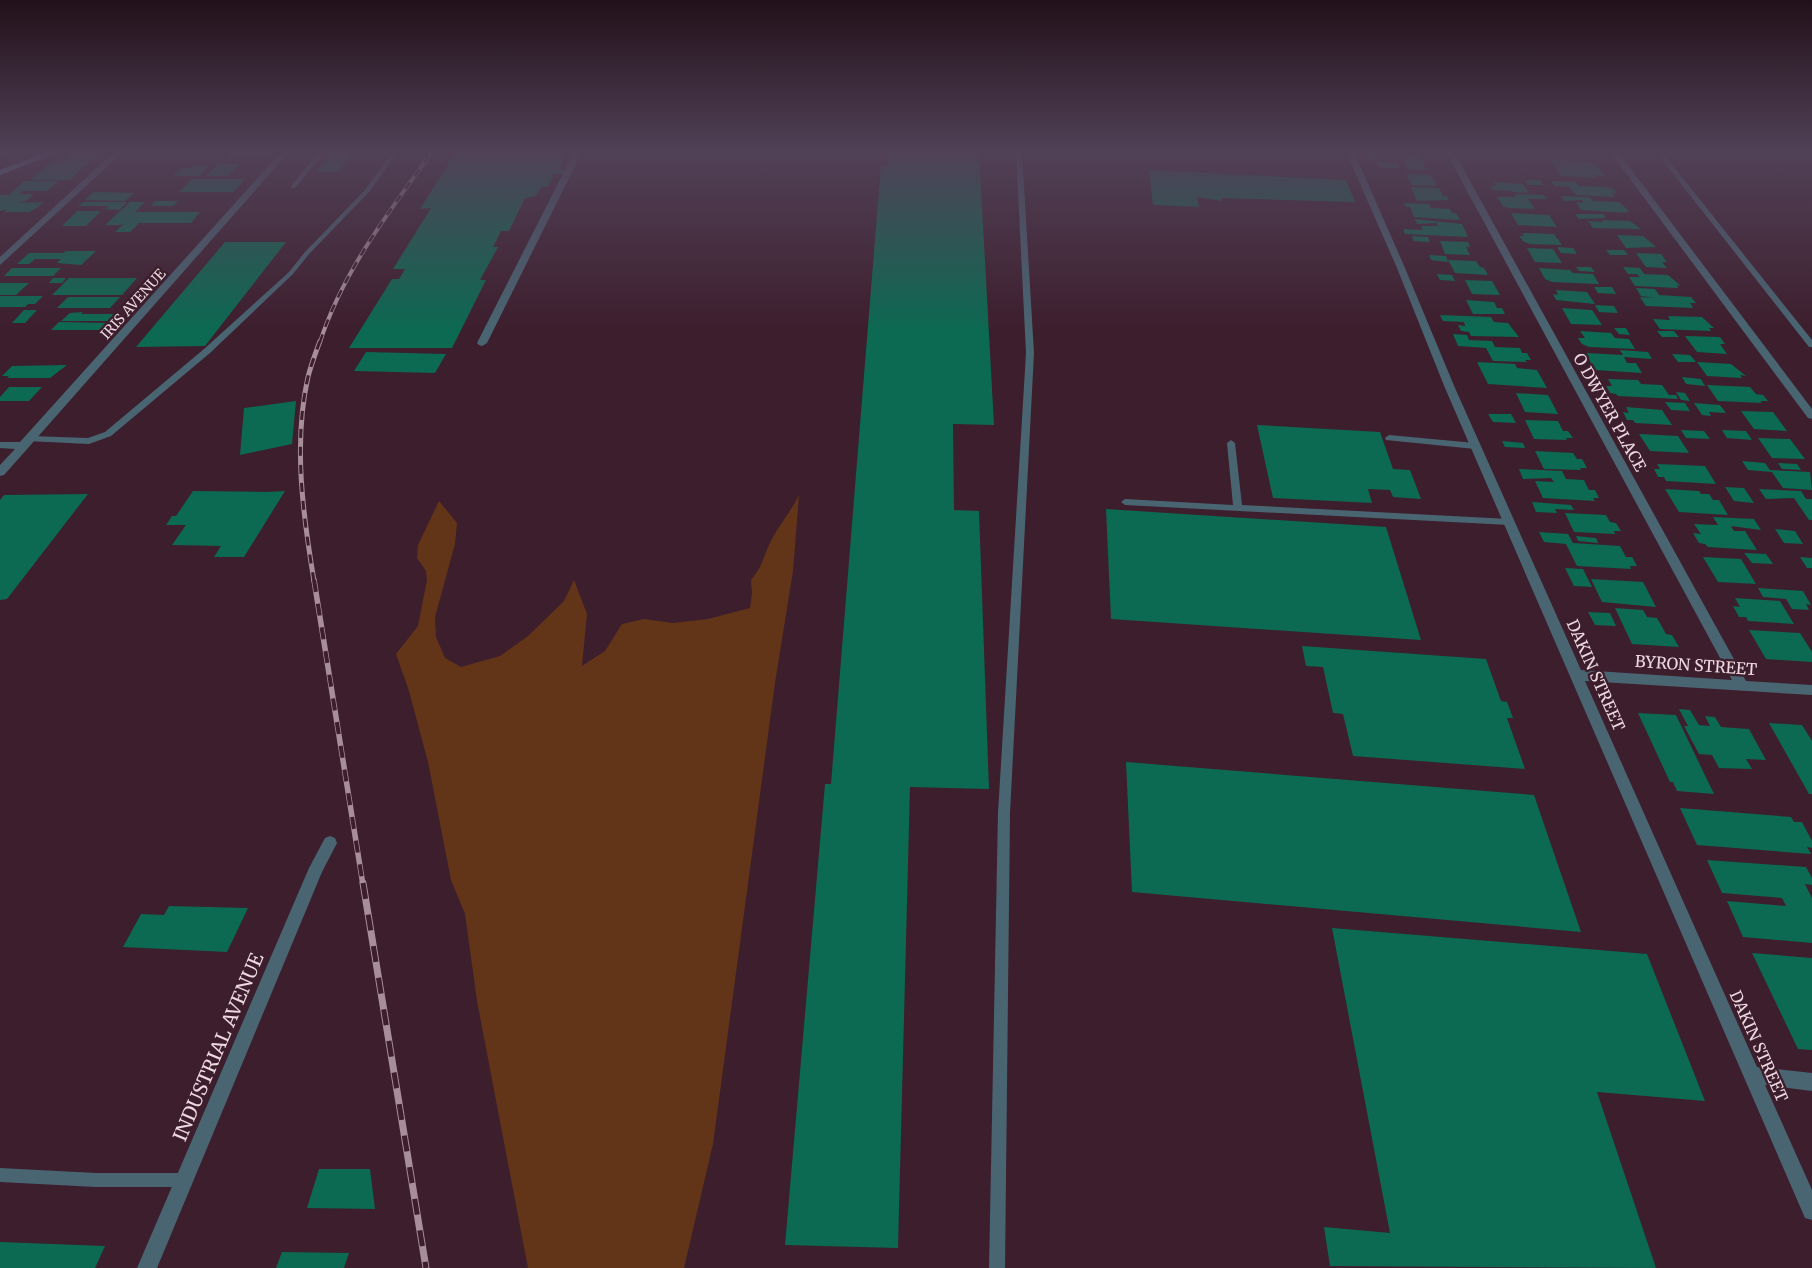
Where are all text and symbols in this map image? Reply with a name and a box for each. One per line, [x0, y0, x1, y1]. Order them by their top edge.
street label: IRIS AVENUE [97, 265, 169, 343]
street label: O DWYER PLACE [1569, 350, 1651, 475]
street label: DAKIN STREET [1563, 616, 1629, 734]
street label: BYRON STREET [1634, 651, 1758, 679]
street label: INDUSTRIAL AVENUE [167, 949, 269, 1145]
street label: DAKIN STREET [1726, 987, 1792, 1105]

